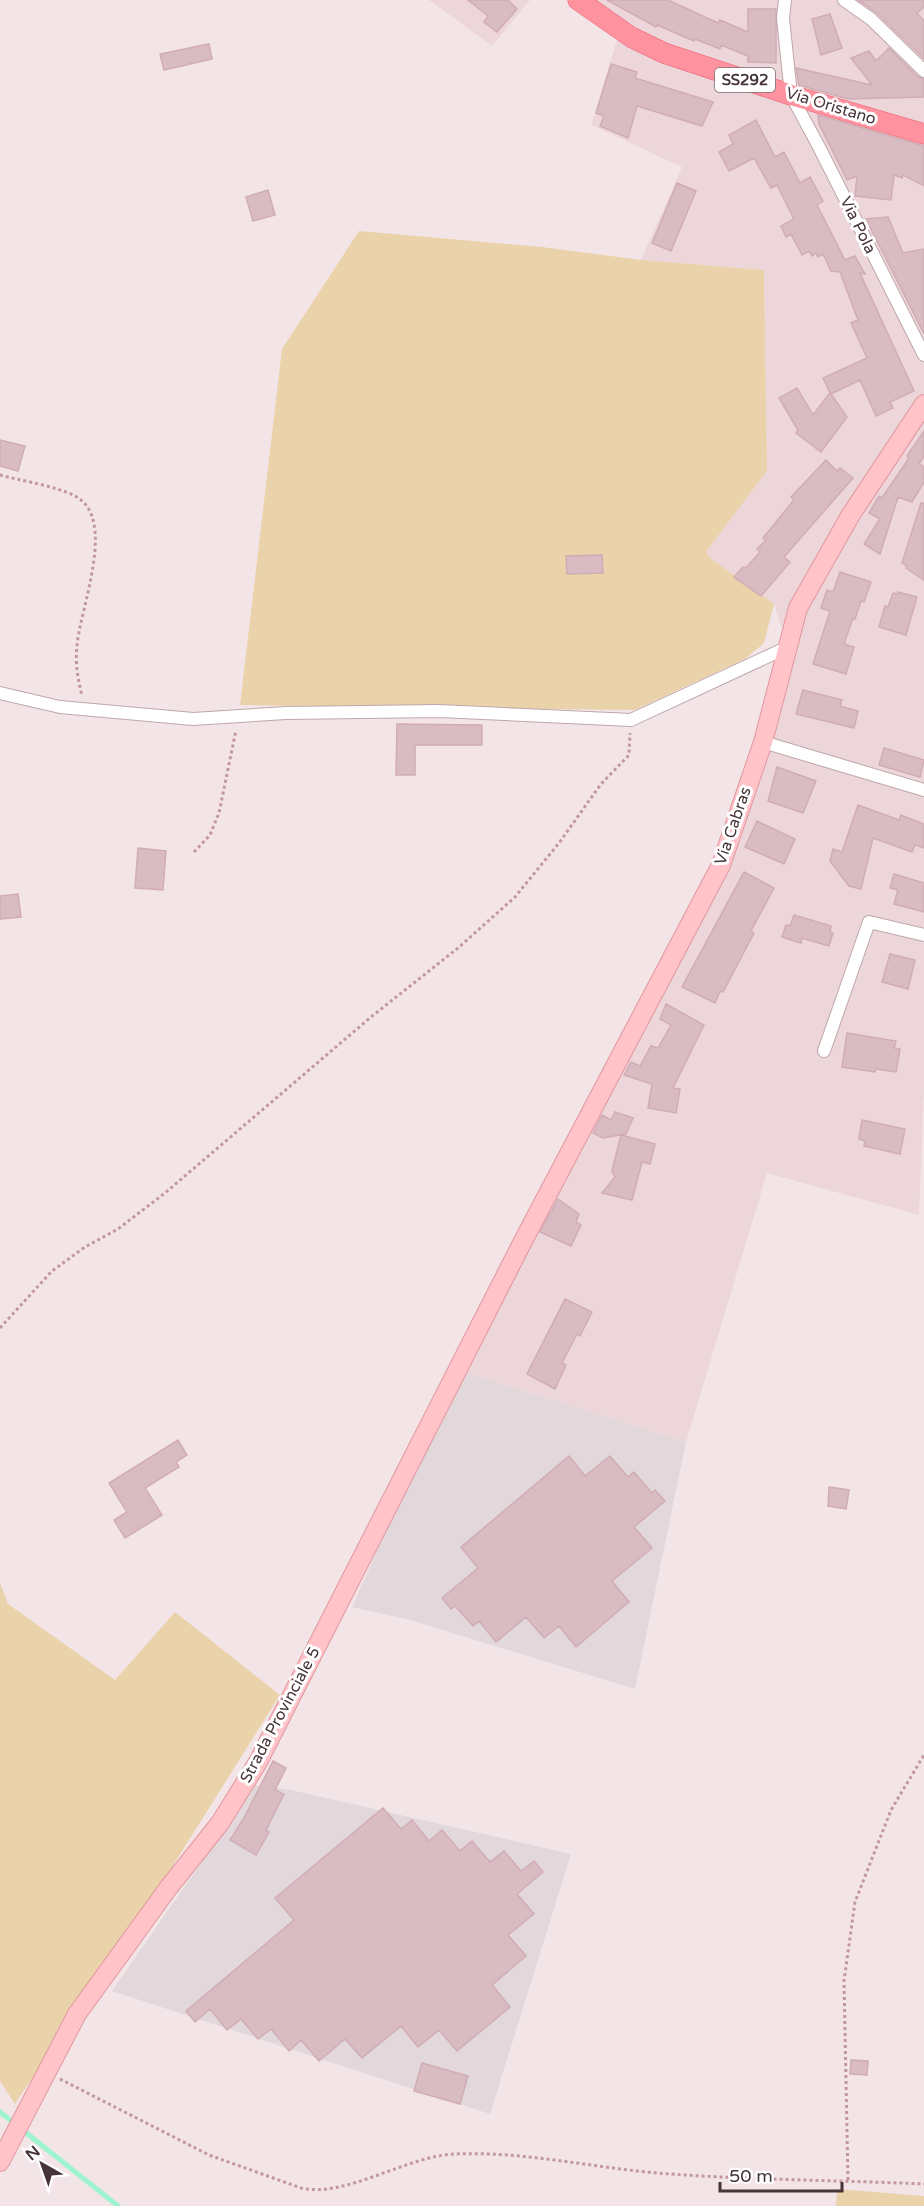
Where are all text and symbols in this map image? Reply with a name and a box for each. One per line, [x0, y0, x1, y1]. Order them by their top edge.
road number: SS292 [715, 68, 775, 92]
street label: Via Oristano [783, 83, 879, 129]
street label: Via Pola [836, 193, 880, 257]
street label: Via Cabras [710, 784, 756, 868]
street label: Strada Provinciale 5 [236, 1644, 324, 1786]
north arrow [12, 2134, 72, 2194]
text: N [22, 2141, 44, 2165]
scale bar [720, 2155, 842, 2193]
text: 50 m [729, 2165, 773, 2187]

